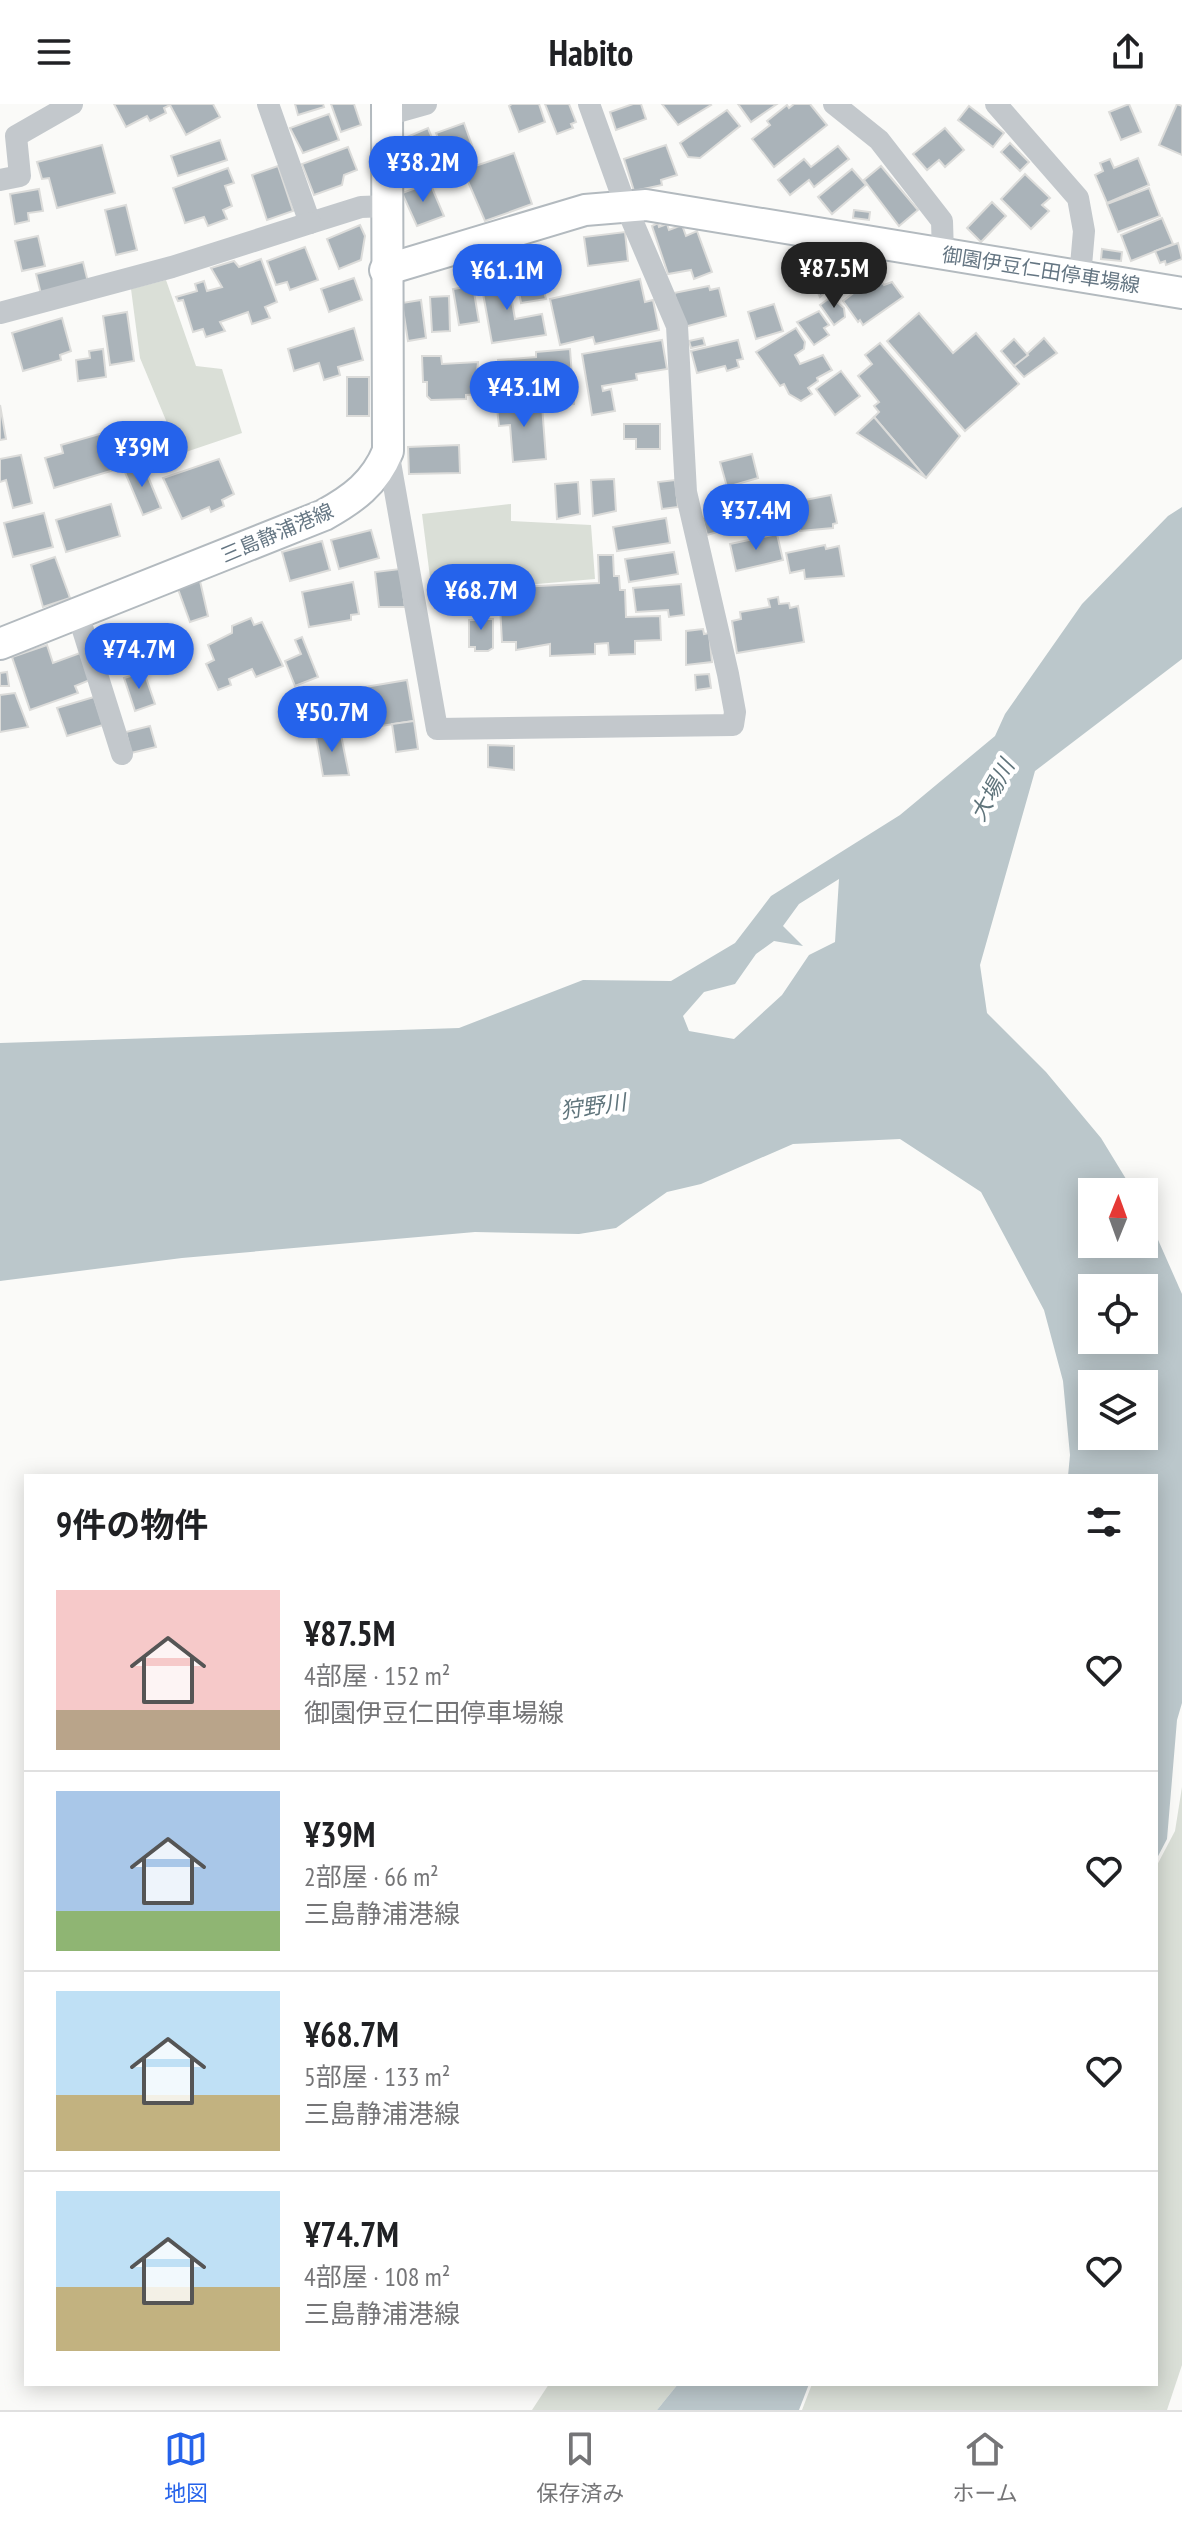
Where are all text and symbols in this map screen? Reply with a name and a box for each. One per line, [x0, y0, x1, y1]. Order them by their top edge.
text: Habito [549, 29, 633, 76]
icon: menu [32, 30, 76, 74]
icon: share [1106, 30, 1150, 74]
pin: ¥38.2M [358, 136, 488, 204]
text: ¥38.2M [387, 145, 459, 178]
pin: ¥87.5M [769, 242, 899, 310]
street label: 御園伊豆仁田停車場線 [940, 242, 1142, 298]
pin: ¥61.1M [442, 244, 572, 312]
text: ¥87.5M [799, 251, 869, 284]
text: ¥61.1M [471, 253, 543, 286]
pin: ¥43.1M [459, 361, 589, 429]
text: ¥43.1M [488, 370, 560, 403]
pin: ¥39M [95, 421, 189, 489]
text: ¥39M [115, 430, 169, 463]
pin: ¥37.4M [691, 484, 821, 552]
text: ¥37.4M [721, 493, 791, 526]
street label: 三島静浦港線 [217, 498, 337, 568]
pin: ¥68.7M [416, 564, 546, 632]
text: ¥68.7M [445, 573, 517, 606]
pin: ¥74.7M [74, 623, 204, 691]
text: ¥74.7M [103, 632, 175, 665]
pin: ¥50.7M [267, 686, 397, 754]
text: ¥50.7M [296, 695, 368, 728]
water label: 大場川 [964, 753, 1021, 826]
water label: 狩野川 [558, 1087, 630, 1124]
north arrow [1078, 1178, 1158, 1258]
map controls [1078, 1178, 1158, 1450]
button: locate [1078, 1274, 1158, 1354]
button: layers [1078, 1370, 1158, 1450]
icon: filters [1082, 1500, 1126, 1544]
text: 9件の物件 [56, 1502, 208, 1546]
text: ¥87.5M [304, 1611, 395, 1655]
icon: home [120, 1622, 216, 1718]
icon: heart [1082, 1648, 1126, 1692]
text: 4部屋 · 152 m² [304, 1659, 450, 1692]
text: 御園伊豆仁田停車場線 [304, 1696, 564, 1729]
text: ¥39M [304, 1812, 375, 1856]
icon: home [120, 1823, 216, 1919]
icon: heart [1082, 1849, 1126, 1893]
text: 2部屋 · 66 m² [304, 1860, 439, 1893]
text: 三島静浦港線 [304, 1897, 460, 1930]
text: ¥68.7M [304, 2012, 399, 2056]
icon: home [120, 2023, 216, 2119]
icon: heart [1082, 2049, 1126, 2093]
text: 5部屋 · 133 m² [304, 2060, 450, 2093]
text: 三島静浦港線 [304, 2097, 460, 2130]
text: ¥74.7M [304, 2212, 399, 2256]
icon: home [120, 2223, 216, 2319]
icon: heart [1082, 2249, 1126, 2293]
text: 4部屋 · 108 m² [304, 2260, 450, 2293]
text: 三島静浦港線 [304, 2297, 460, 2330]
tab: 地図 [164, 2427, 208, 2507]
tab: 保存済み [536, 2427, 624, 2507]
tab: ホーム [953, 2427, 1018, 2507]

